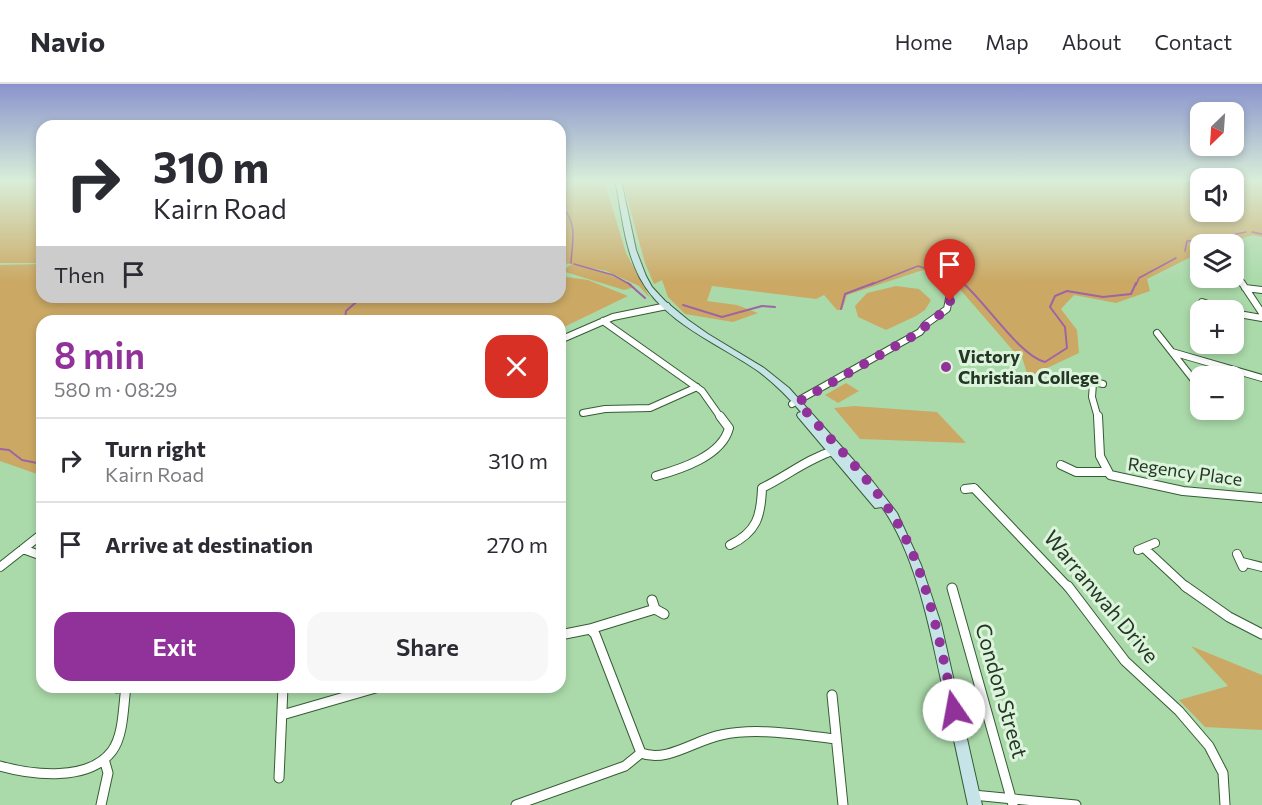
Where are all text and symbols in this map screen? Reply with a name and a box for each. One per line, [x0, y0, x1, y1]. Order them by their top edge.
text: Navio [30, 24, 105, 58]
text: Home [895, 29, 952, 54]
text: Map [985, 29, 1029, 54]
text: About [1062, 29, 1121, 54]
text: Contact [1154, 29, 1232, 54]
north arrow [1190, 102, 1244, 156]
map controls [1190, 102, 1244, 420]
text: 310 m [153, 140, 269, 192]
icon: right [54, 144, 132, 222]
button: sound [1190, 168, 1244, 222]
text: Kairn Road [153, 192, 287, 225]
button: layers [1190, 234, 1244, 288]
pin [924, 239, 975, 301]
icon: arrive [933, 248, 966, 281]
icon: arrive [117, 258, 150, 291]
text: Then [54, 261, 105, 288]
button: + [1190, 300, 1244, 354]
text: 8 min [54, 332, 145, 376]
button: close [485, 335, 548, 398]
place label: Victory Christian College [958, 345, 1099, 388]
marker: Victory Christian College [939, 360, 953, 374]
button: − [1190, 366, 1244, 420]
text: 580 m · 08:29 [54, 377, 177, 401]
text: Turn right [105, 435, 206, 462]
icon: right [54, 444, 87, 477]
text: 310 m [488, 447, 548, 474]
street label: Regency Place [1126, 452, 1244, 490]
text: Kairn Road [105, 462, 204, 486]
street label: Warranwah Drive [1040, 525, 1165, 667]
icon: arrive [54, 528, 87, 561]
text: Arrive at destination [105, 531, 313, 558]
text: 270 m [487, 531, 548, 558]
button: Exit [54, 612, 295, 681]
button: Share [307, 612, 548, 681]
street label: Condon Street [971, 620, 1034, 761]
position arrow [922, 678, 986, 742]

